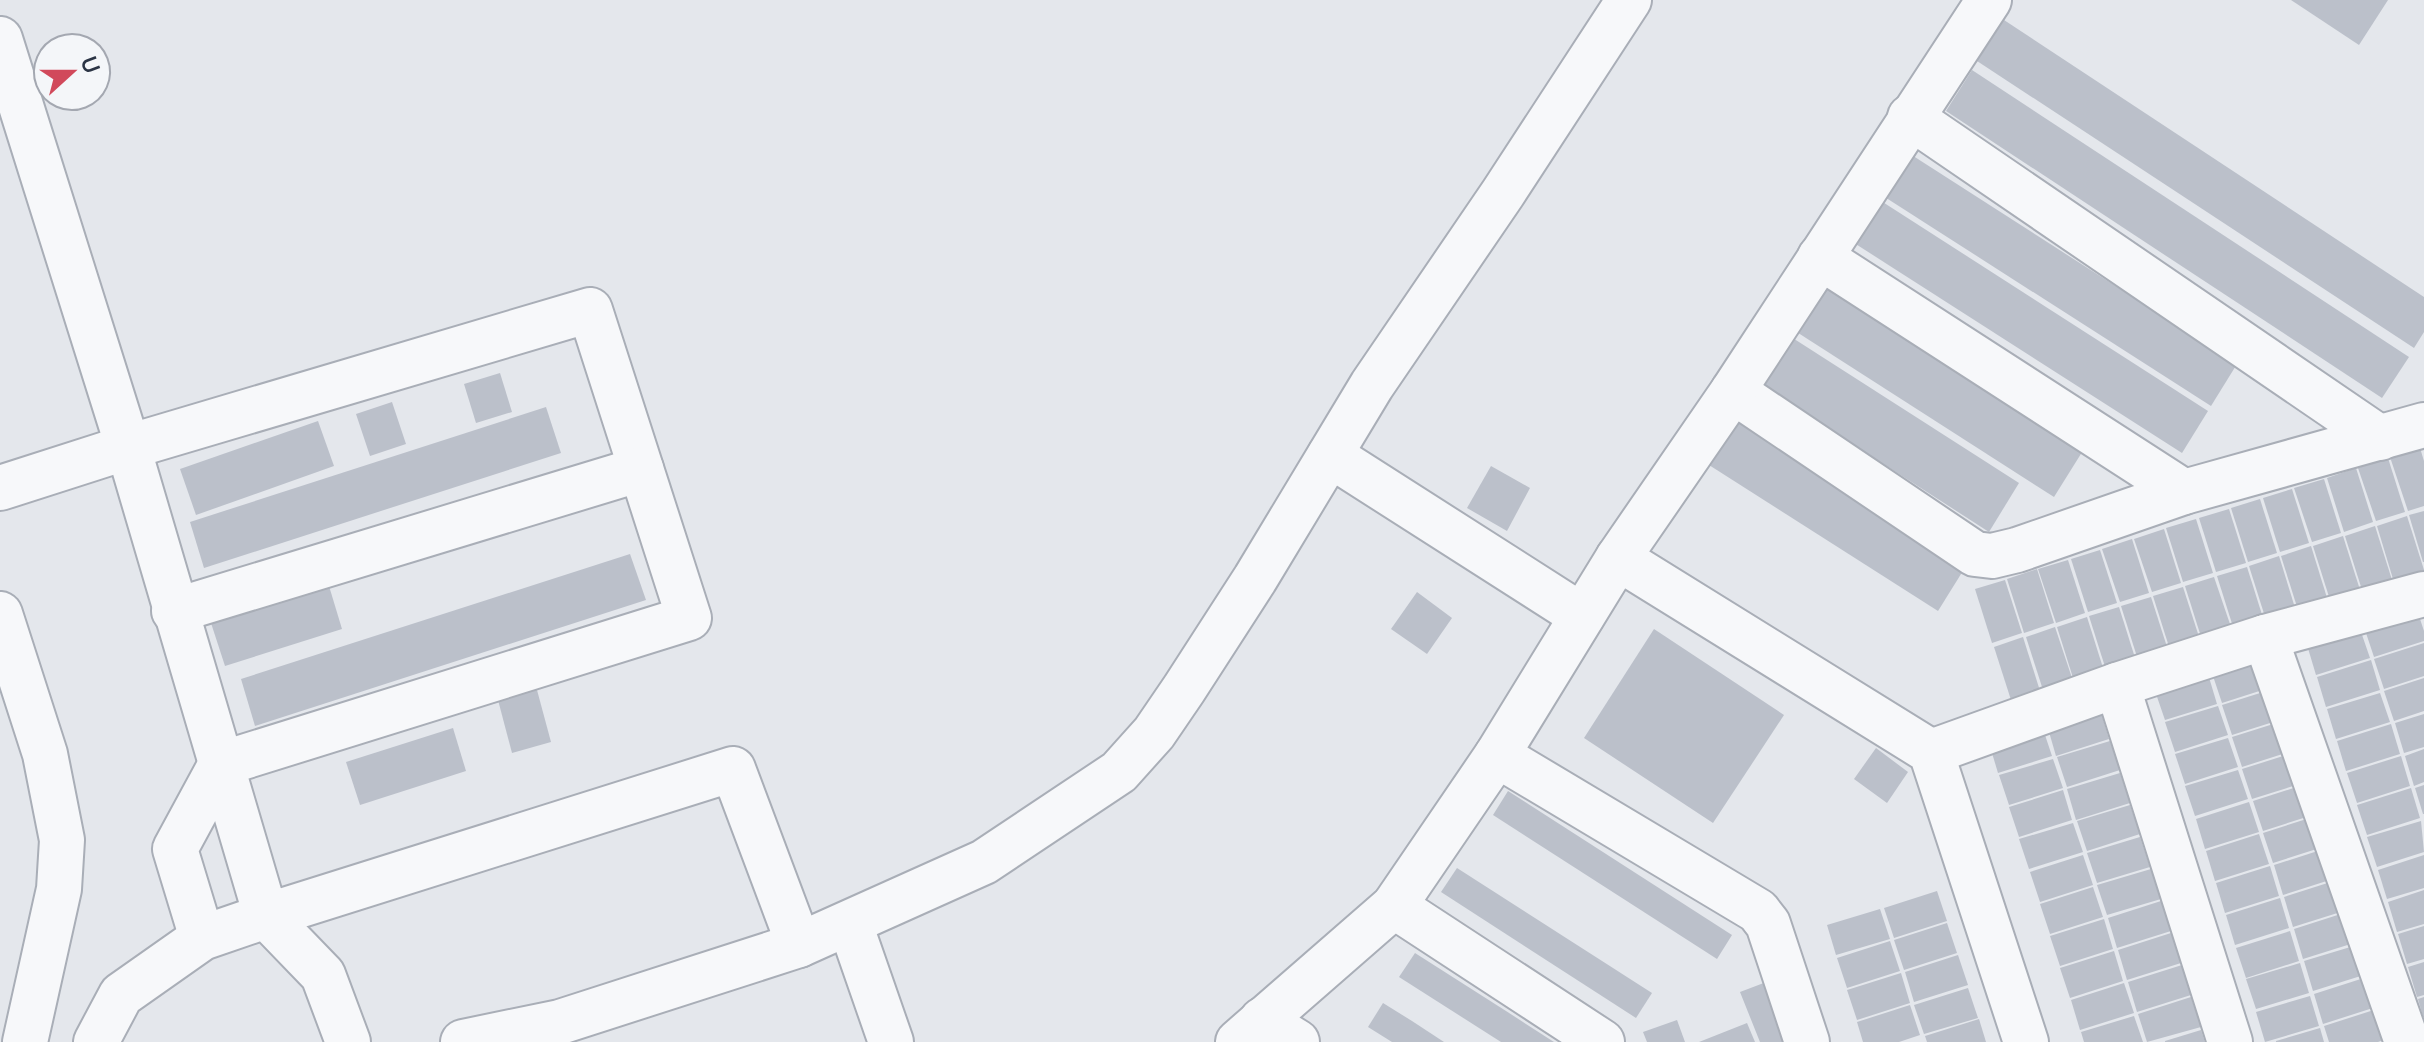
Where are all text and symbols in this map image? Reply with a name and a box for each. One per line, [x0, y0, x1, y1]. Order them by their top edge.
north arrow [32, 32, 112, 112]
text: U [74, 52, 108, 78]

